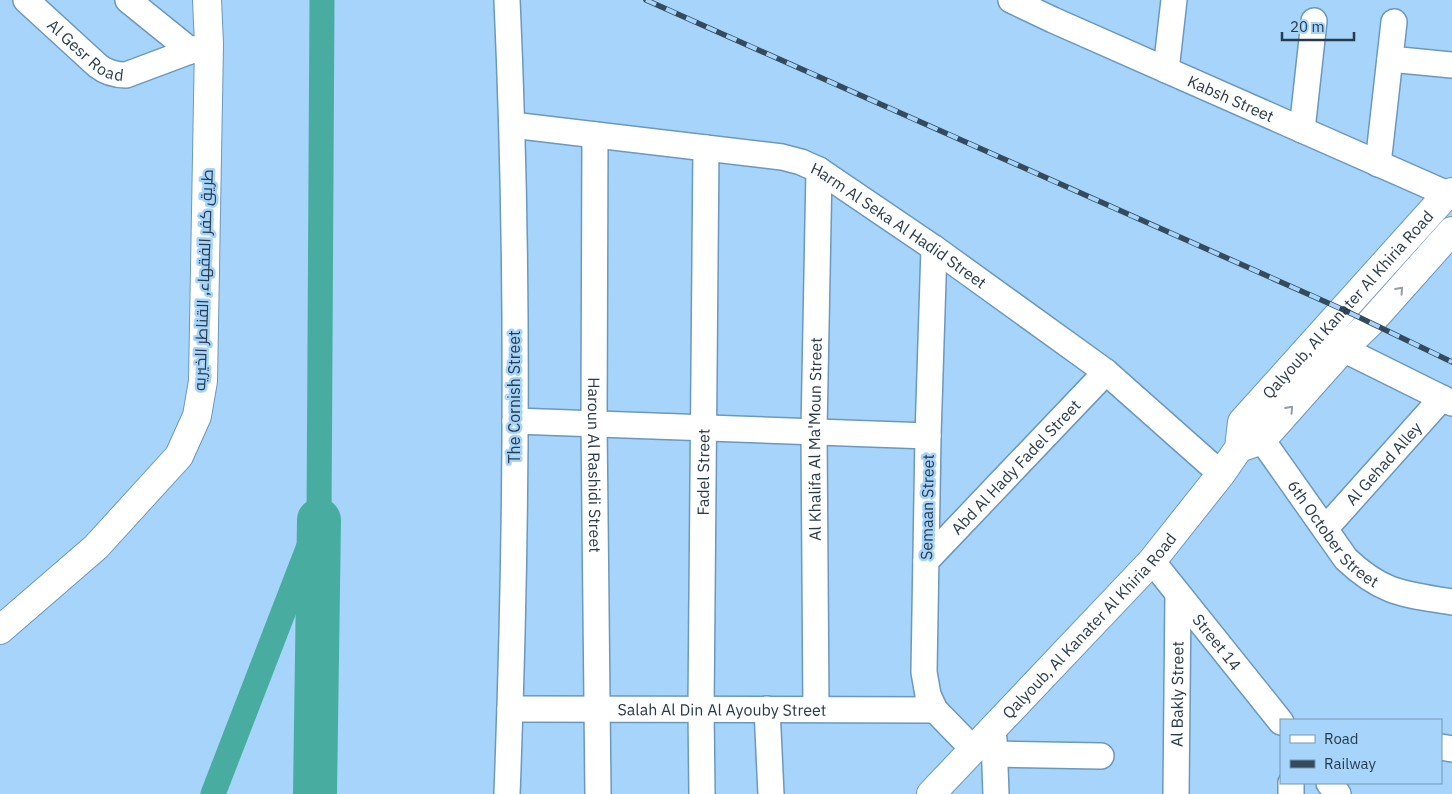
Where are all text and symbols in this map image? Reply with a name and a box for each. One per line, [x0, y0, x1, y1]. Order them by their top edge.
scale bar [1282, 10, 1354, 42]
street label: Al Gesr Road [43, 15, 125, 85]
text: 20 m [1290, 17, 1325, 36]
street label: Kabsh Street [1185, 71, 1277, 126]
street label: Harm Al Seka Al Hadid Street [808, 158, 990, 293]
street label: طريق كفر الفقهاء, القناطر الخيريه [189, 169, 218, 391]
street label: Qalyoub, Al Kanater Al Khiria Road [1258, 206, 1437, 403]
one-way arrow [1394, 286, 1403, 295]
street label: The Cornish Street [504, 330, 524, 464]
street label: Al Khalifa Al Ma'Moun Street [804, 337, 826, 541]
street label: Haroun Al Rashidi Street [584, 377, 605, 553]
street label: Abd Al Hady Fadel Street [947, 395, 1085, 539]
one-way arrow [1284, 406, 1293, 415]
street label: Al Gehad Alley [1341, 418, 1426, 509]
street label: Fadel Street [693, 428, 713, 516]
street label: Semaan Street [916, 454, 938, 560]
street label: 6th October Street [1283, 476, 1382, 592]
street label: Qalyoub, Al Kanater Al Khiria Road [998, 529, 1180, 723]
street label: Street 14 [1188, 610, 1246, 675]
street label: Al Bakly Street [1166, 641, 1188, 747]
street label: Salah Al Din Al Ayouby Street [617, 699, 827, 720]
legend [1280, 719, 1442, 784]
text: Road [1324, 729, 1359, 748]
text: Railway [1324, 754, 1377, 773]

